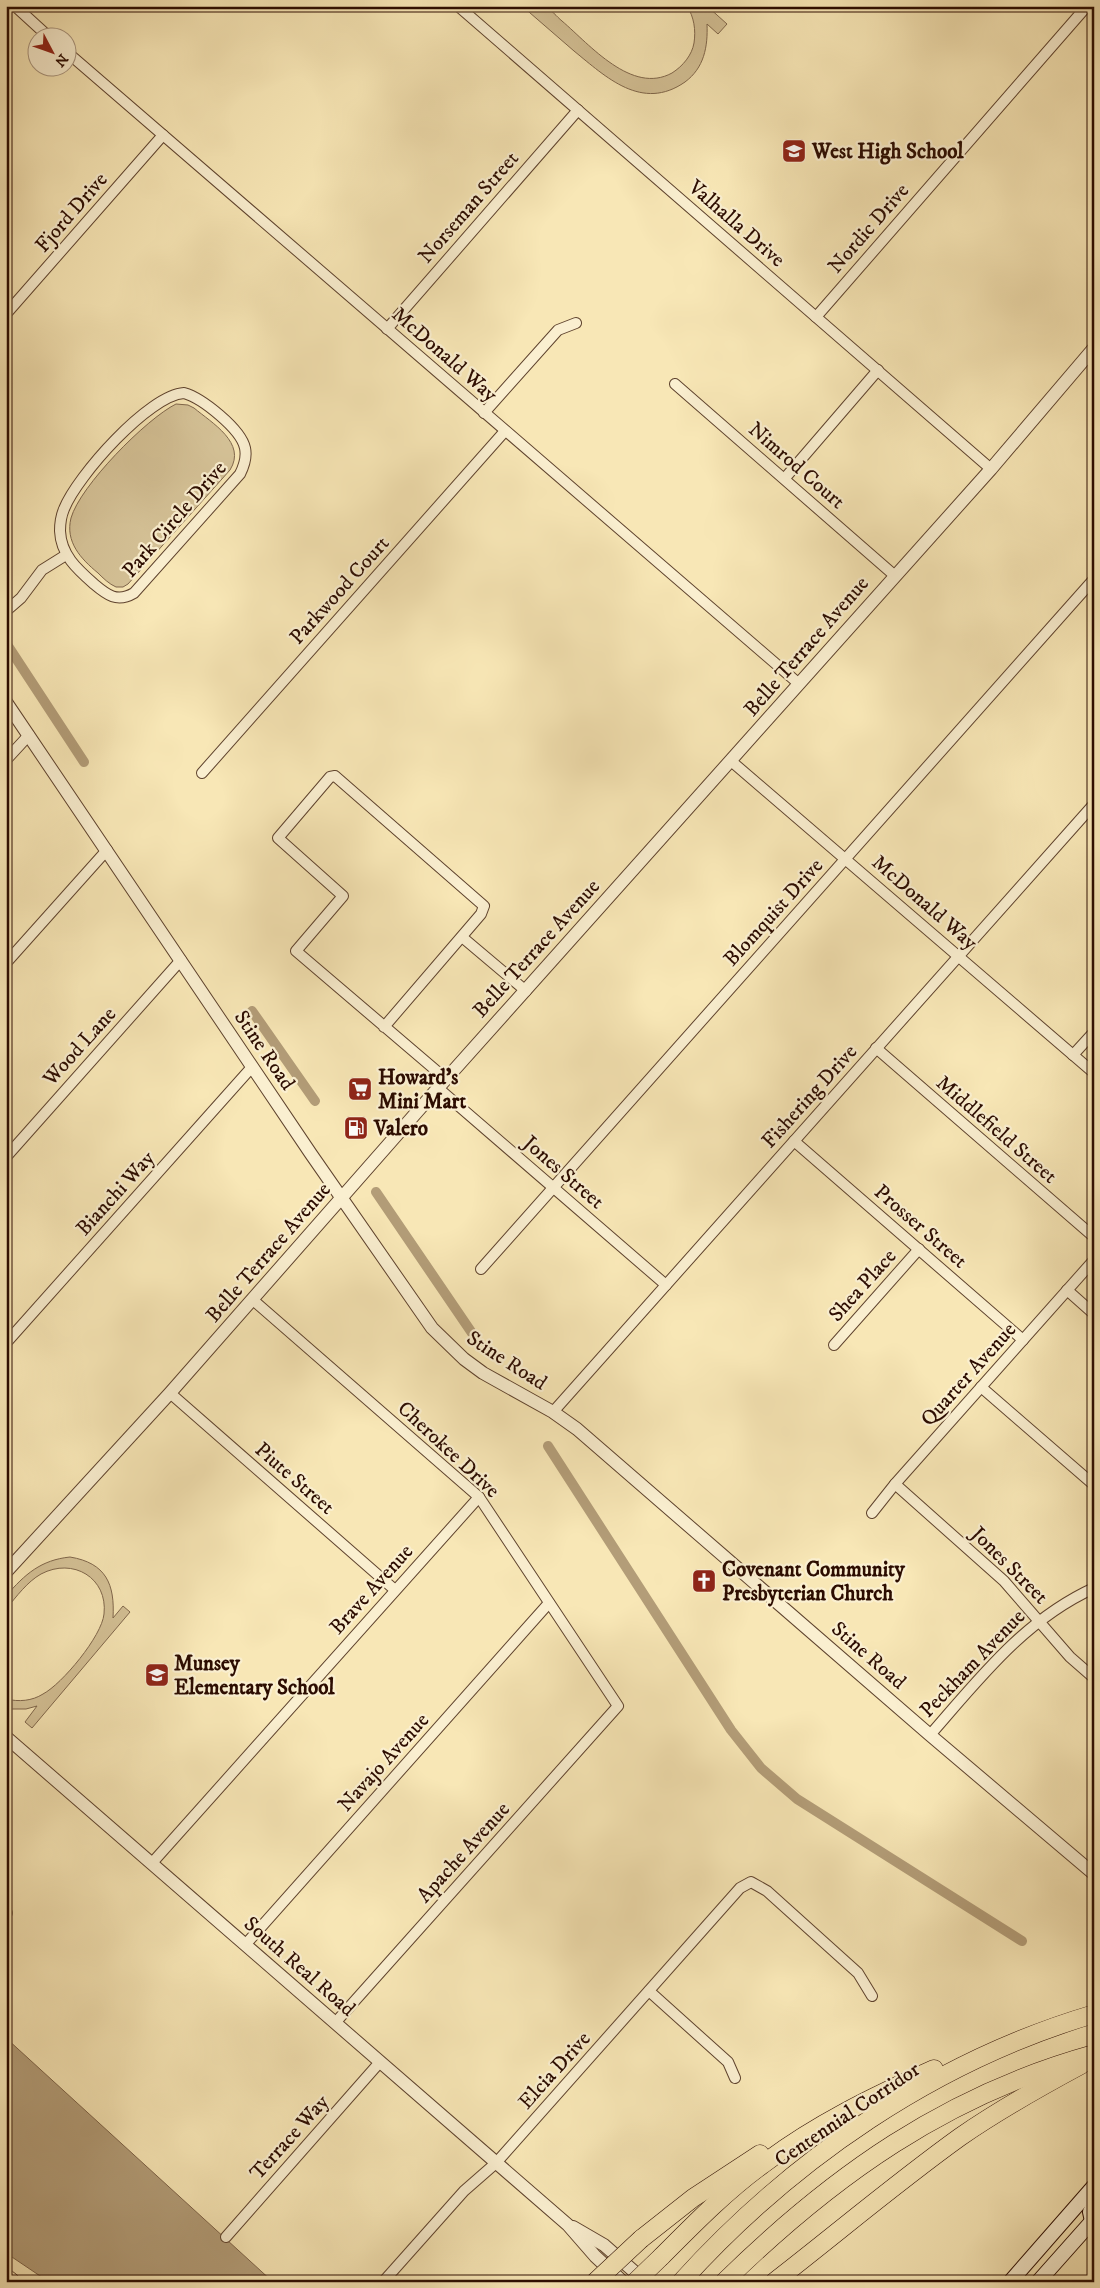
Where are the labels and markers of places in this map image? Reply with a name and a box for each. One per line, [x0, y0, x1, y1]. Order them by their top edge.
school or university icon: West High School [781, 138, 807, 164]
place label: West High School [811, 139, 964, 165]
place label: Howard's Mini Mart [378, 1065, 466, 1115]
supermarket icon: Howard's Mini Mart [347, 1076, 373, 1102]
fuel station icon: Valero [343, 1115, 369, 1141]
place label: Valero [373, 1116, 428, 1142]
place label: Covenant Community Presbyterian Church [722, 1557, 906, 1607]
church icon: Covenant Community Presbyterian Church [691, 1568, 717, 1594]
place label: Munsey Elementary School [174, 1651, 335, 1701]
school or university icon: Munsey Elementary School [144, 1662, 170, 1688]

